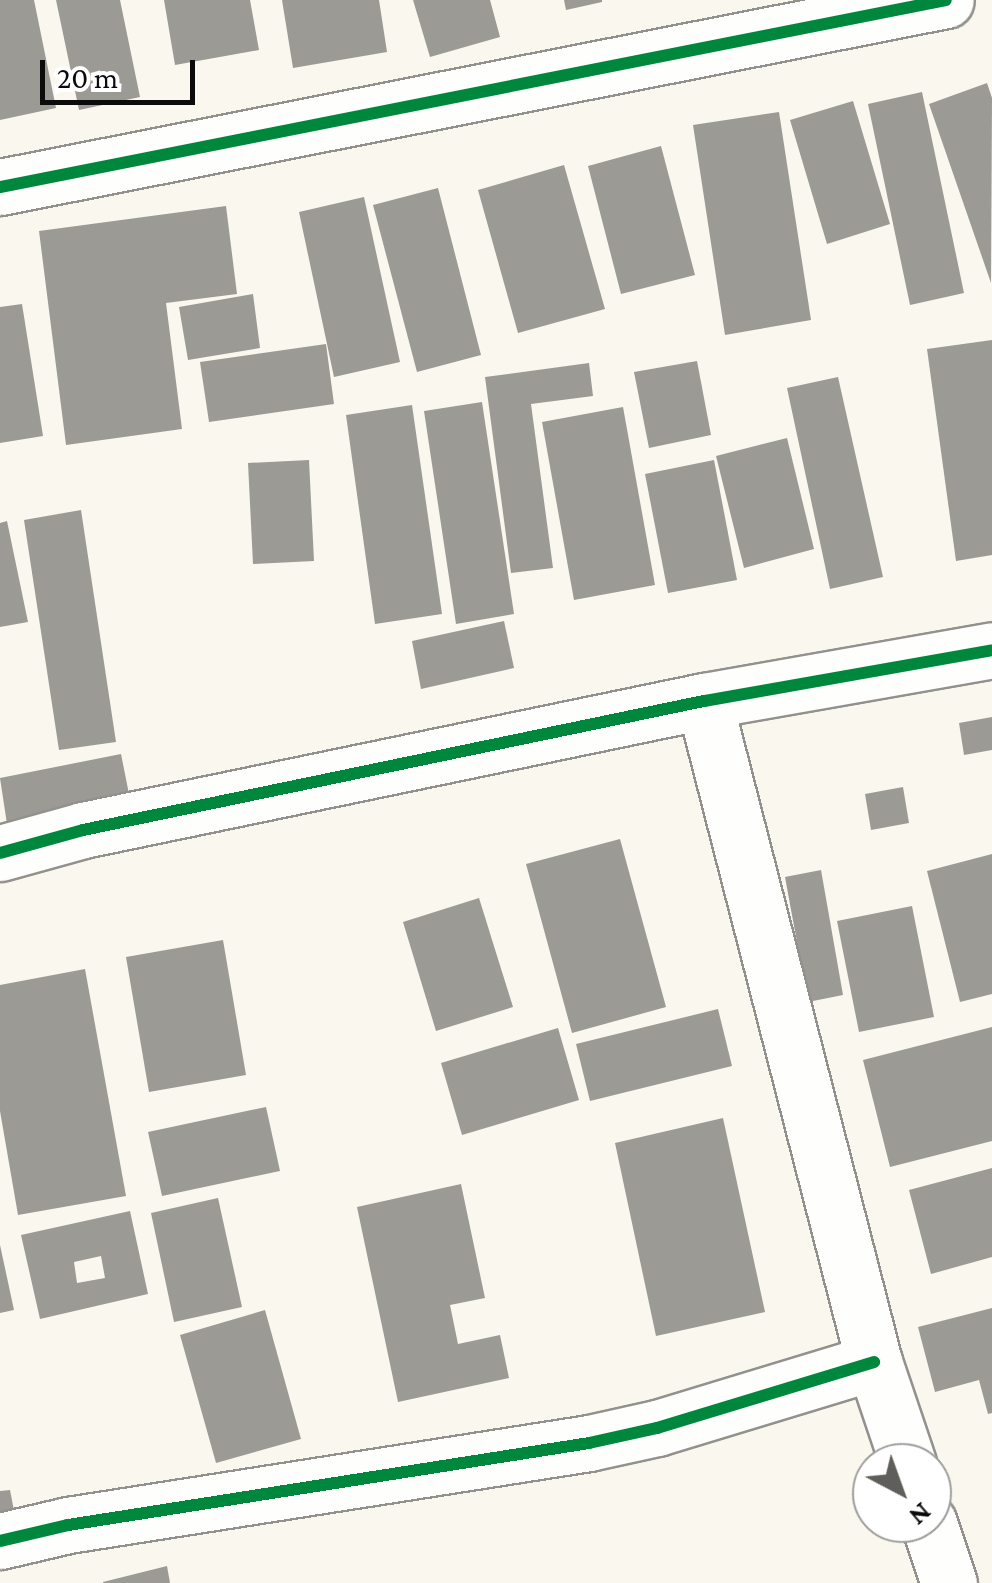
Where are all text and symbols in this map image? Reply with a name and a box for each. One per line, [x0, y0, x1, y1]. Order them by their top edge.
scale bar [45, 40, 200, 102]
text: 20 m [57, 61, 118, 94]
north arrow [852, 1443, 952, 1543]
text: N [903, 1497, 938, 1532]

